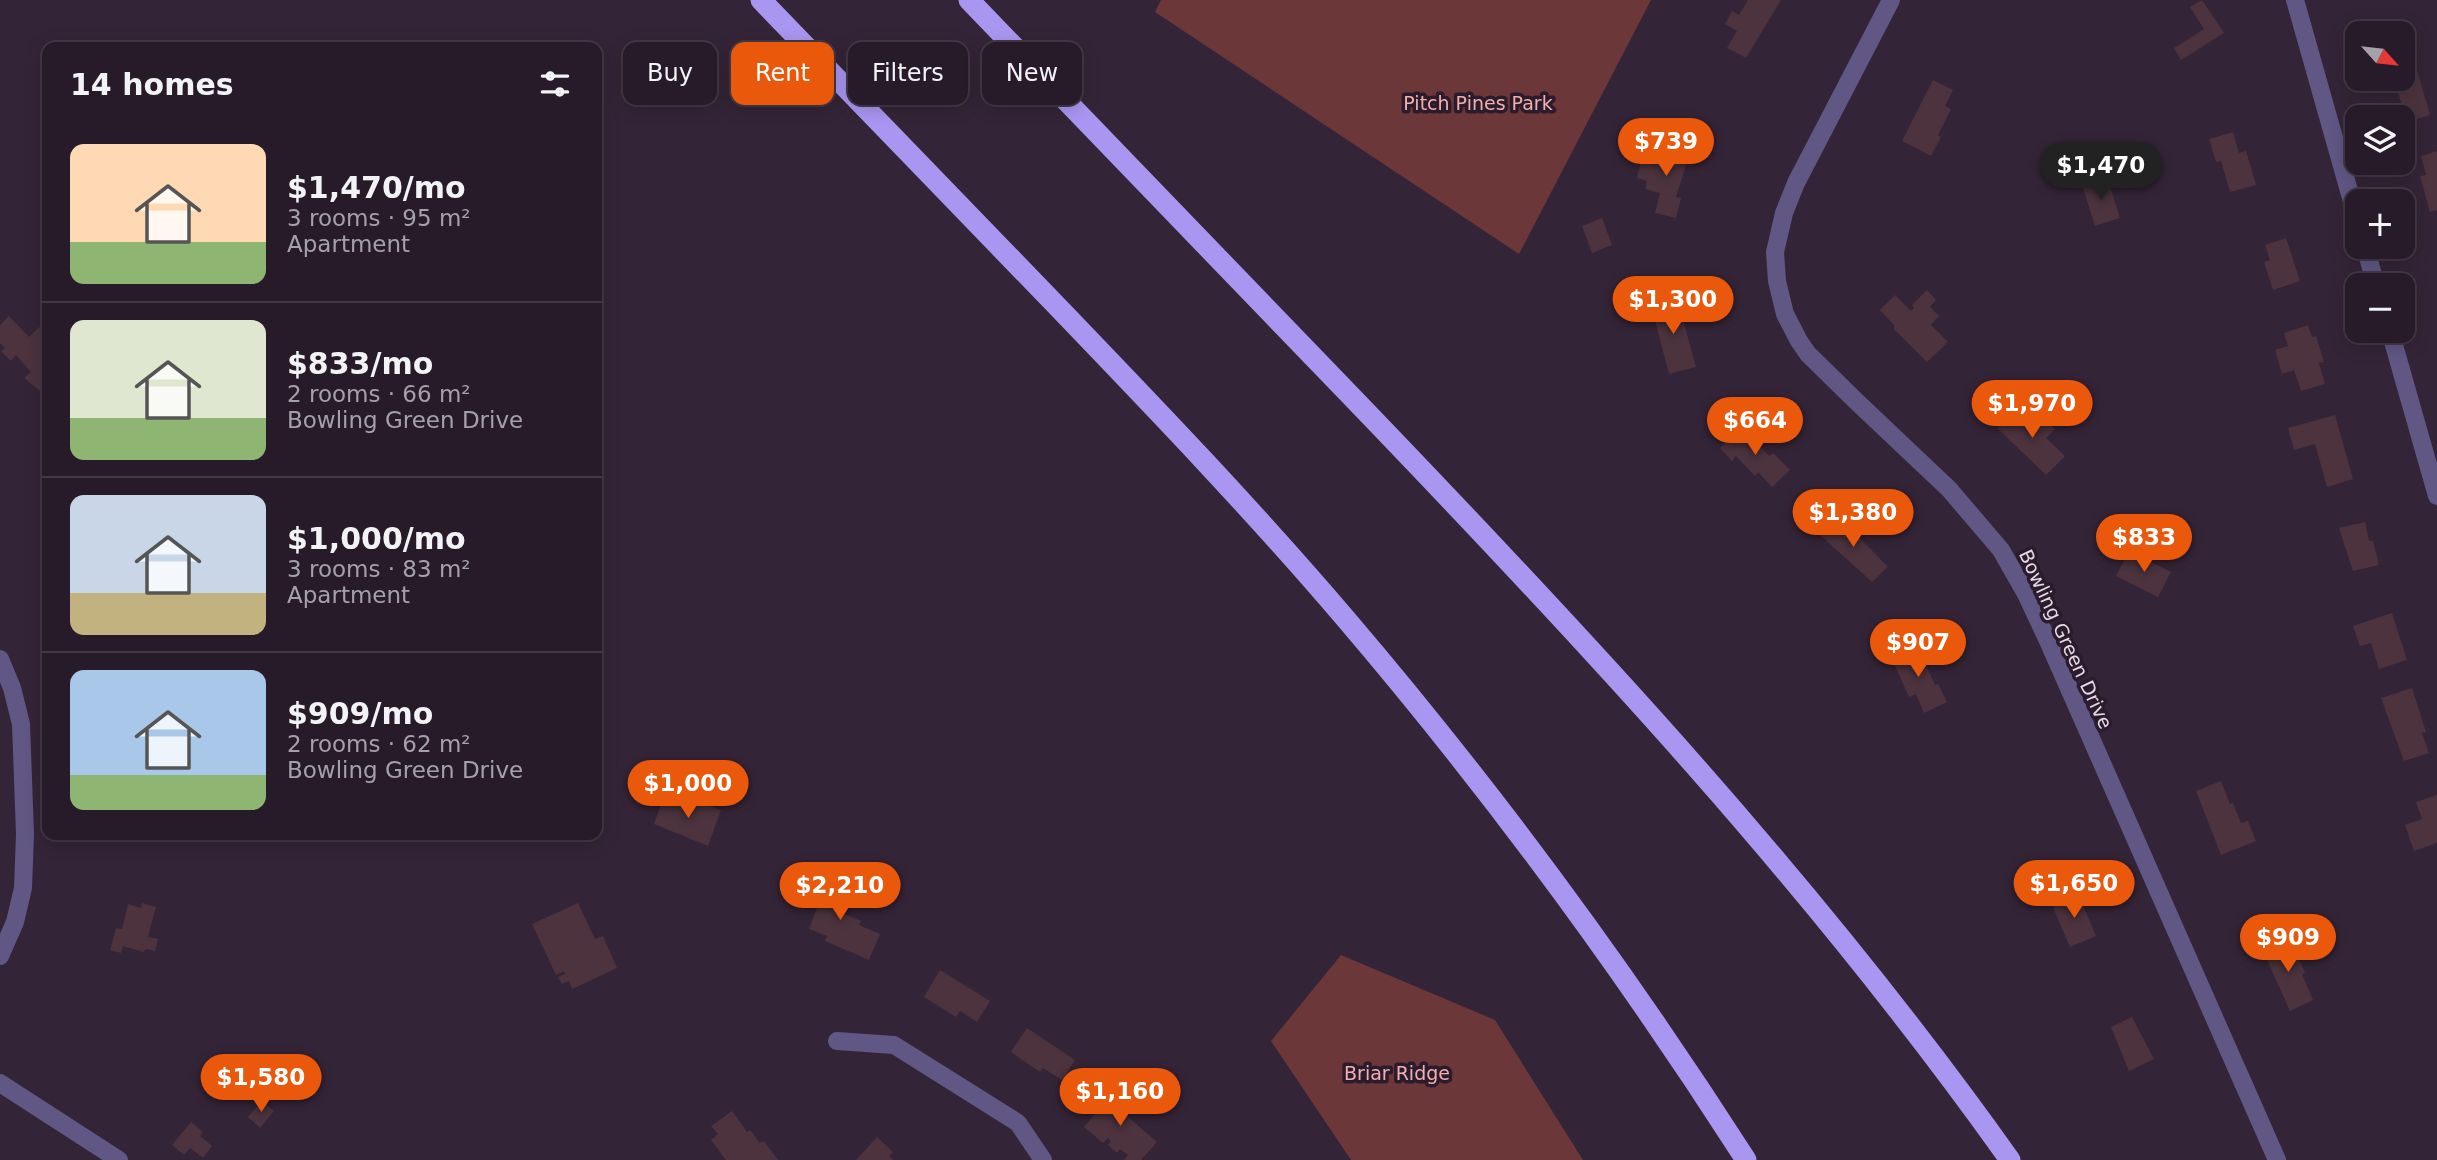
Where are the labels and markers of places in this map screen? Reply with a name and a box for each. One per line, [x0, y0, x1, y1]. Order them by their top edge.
pin: $739 [1625, 118, 1707, 178]
pin: $1,470 [2044, 142, 2158, 202]
pin: $1,300 [1616, 276, 1730, 336]
pin: $1,970 [1975, 380, 2089, 440]
pin: $664 [1714, 398, 1796, 457]
pin: $1,380 [1796, 490, 1910, 549]
pin: $833 [2103, 514, 2185, 574]
pin: $907 [1877, 620, 1959, 679]
pin: $1,000 [631, 760, 745, 820]
pin: $1,650 [2017, 860, 2131, 920]
pin: $2,210 [783, 862, 897, 922]
pin: $909 [2247, 914, 2329, 974]
pin: $1,580 [204, 1054, 318, 1114]
pin: $1,160 [1063, 1068, 1177, 1128]

